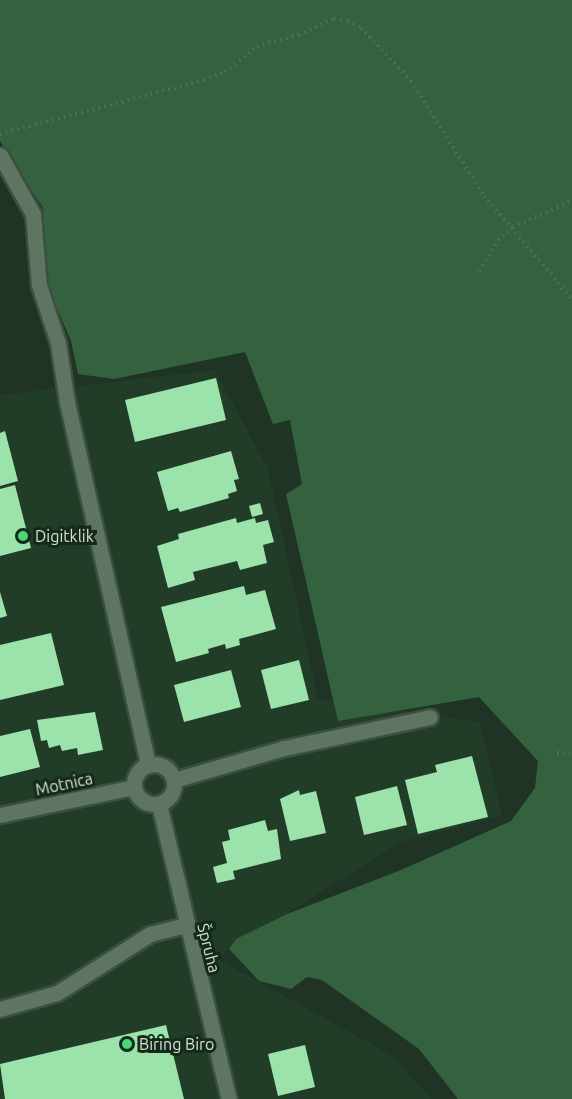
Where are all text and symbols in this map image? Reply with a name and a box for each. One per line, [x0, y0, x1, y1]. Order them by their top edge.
place label: Digitklik [35, 526, 94, 546]
marker: Digitklik [16, 529, 30, 543]
street label: Motnica [34, 769, 94, 799]
street label: Špruha [194, 921, 224, 975]
place label: Biring Biro [139, 1034, 214, 1054]
marker: Biring Biro [120, 1037, 134, 1051]

